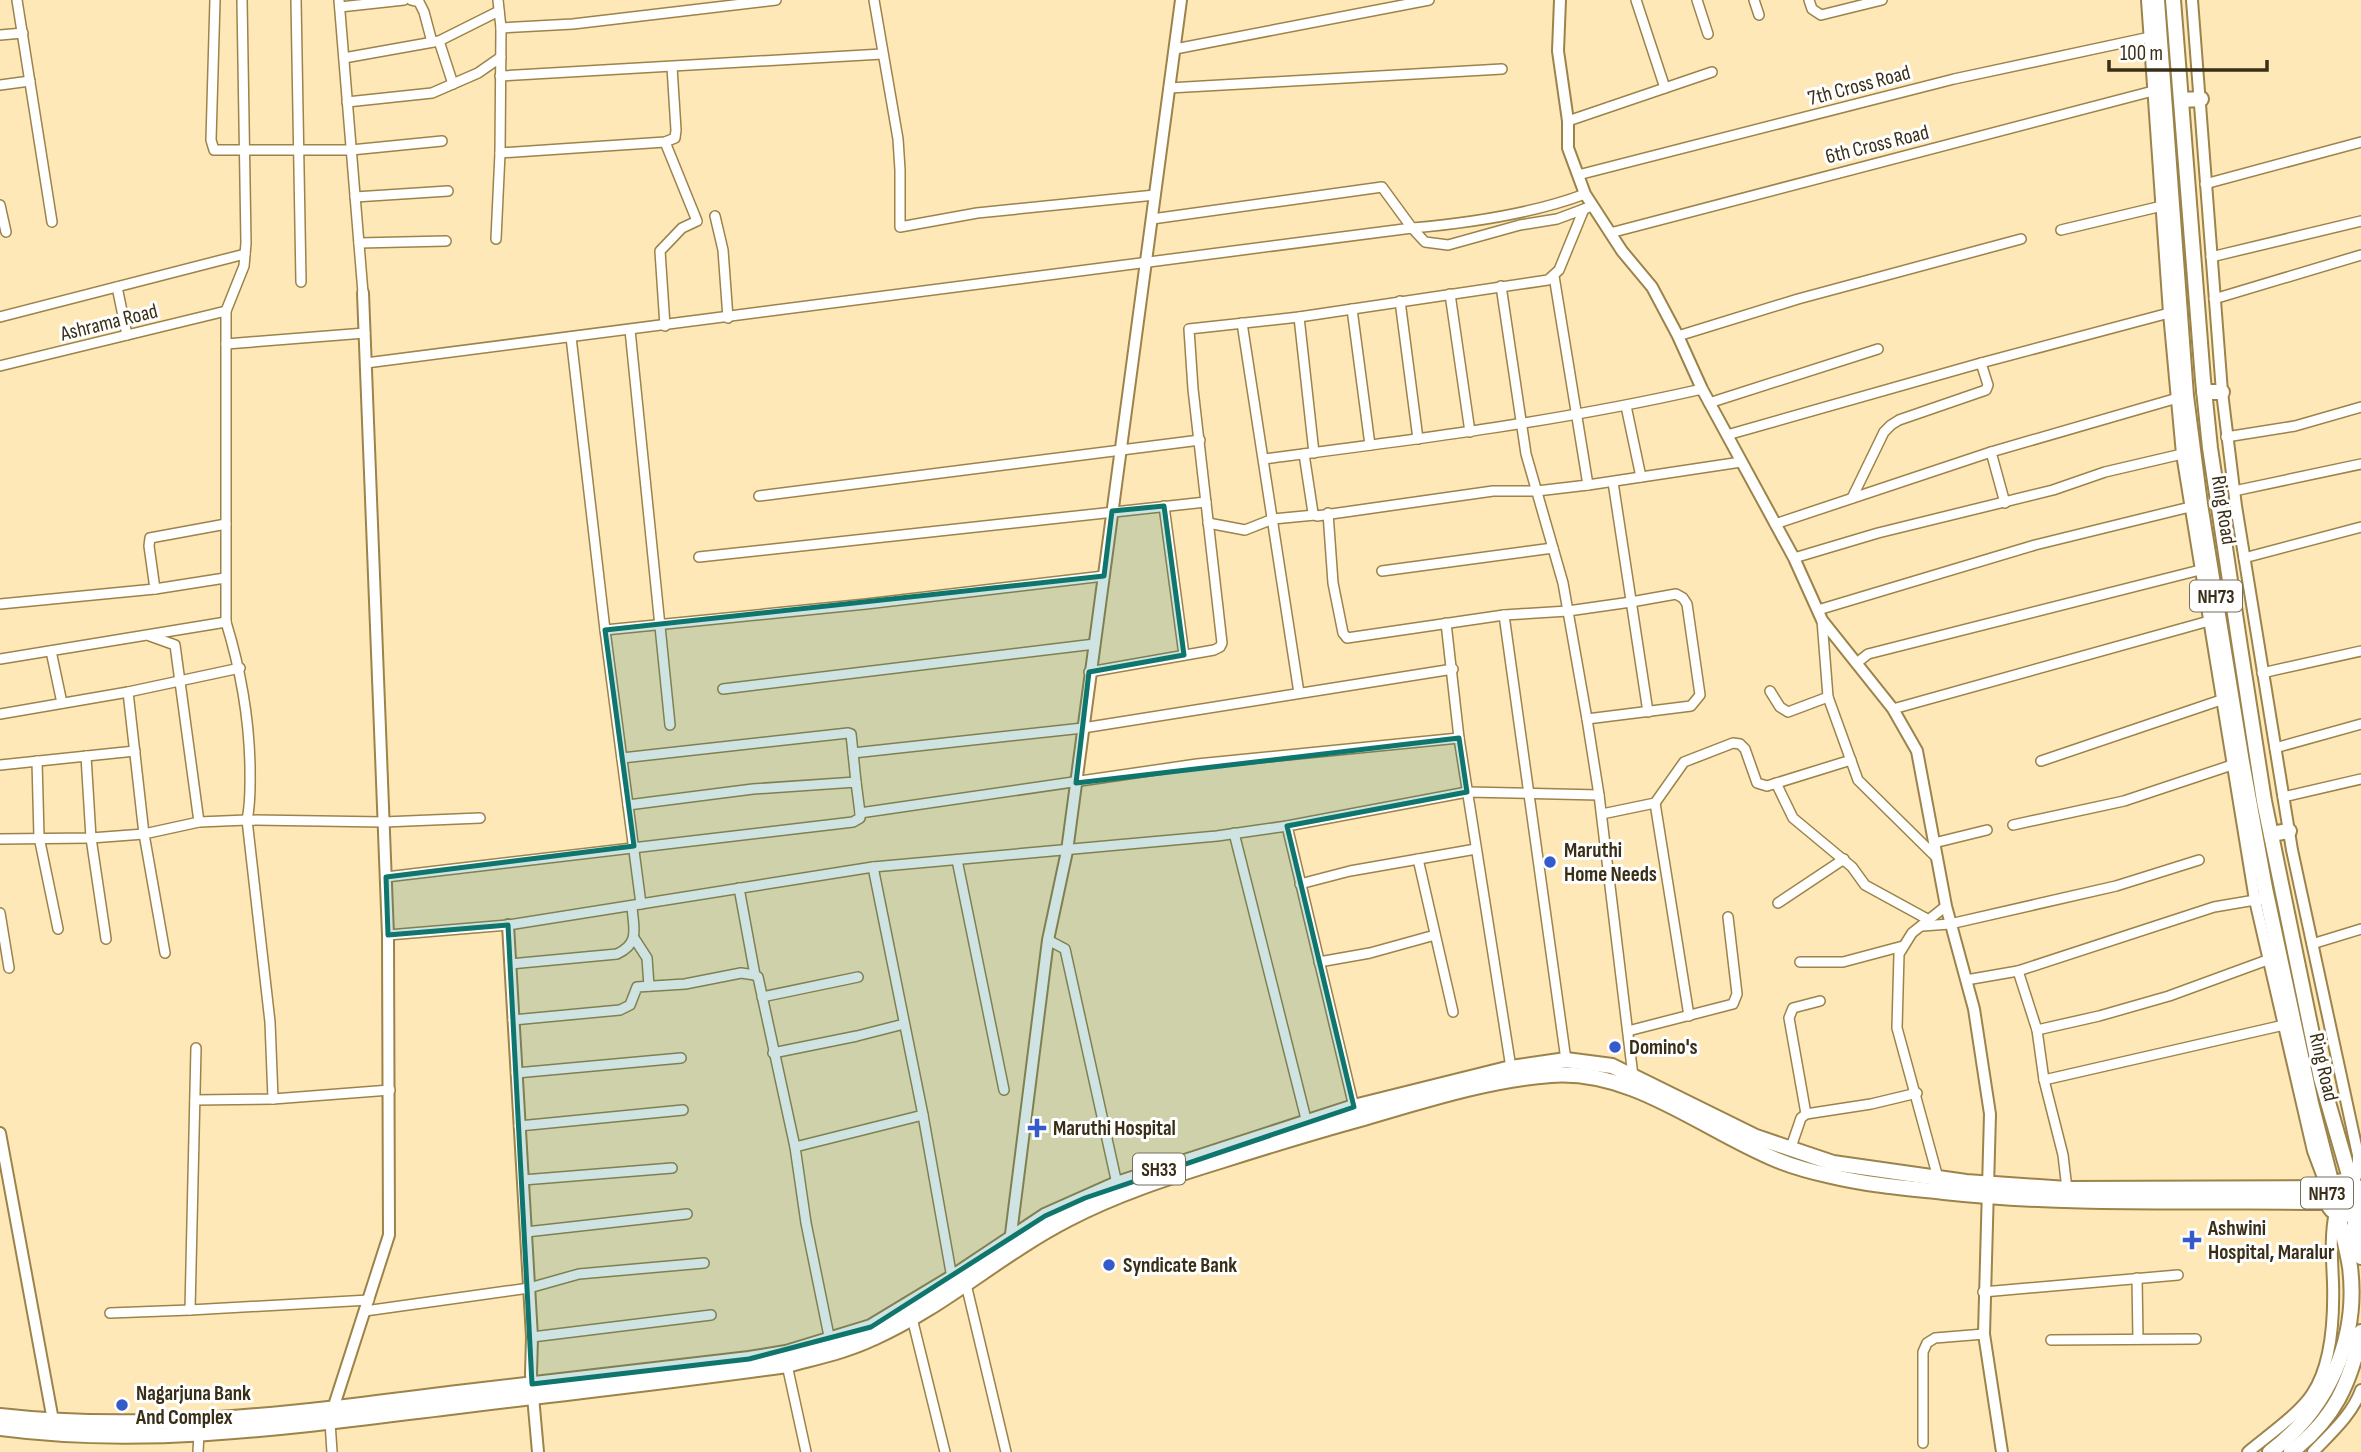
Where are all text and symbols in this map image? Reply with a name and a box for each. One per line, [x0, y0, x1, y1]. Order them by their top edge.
scale bar [2109, 28, 2266, 72]
text: 100 m [2120, 41, 2163, 66]
street label: 7th Cross Road [1805, 60, 1913, 111]
street label: 6th Cross Road [1823, 120, 1931, 169]
street label: Ashrama Road [57, 298, 160, 347]
street label: Ring Road [2206, 474, 2241, 546]
road number: NH73 [2190, 580, 2242, 611]
place label: Maruthi Home Needs [1564, 838, 1657, 887]
marker: Maruthi Home Needs [1542, 854, 1558, 870]
street label: Ring Road [2304, 1031, 2343, 1104]
place label: Domino's [1629, 1035, 1698, 1060]
marker: Domino's [1607, 1039, 1623, 1055]
place label: Maruthi Hospital [1053, 1116, 1176, 1141]
marker: Maruthi Hospital [1027, 1118, 1047, 1138]
road number: SH33 [1133, 1154, 1185, 1184]
road number: NH73 [2301, 1177, 2353, 1208]
place label: Ashwini Hospital, Maralur [2207, 1216, 2335, 1265]
marker: Ashwini Hospital, Maralur [2182, 1230, 2202, 1250]
place label: Syndicate Bank [1123, 1253, 1237, 1278]
marker: Syndicate Bank [1101, 1257, 1117, 1273]
place label: Nagarjuna Bank And Complex [135, 1381, 251, 1430]
marker: Nagarjuna Bank And Complex [114, 1397, 130, 1413]

